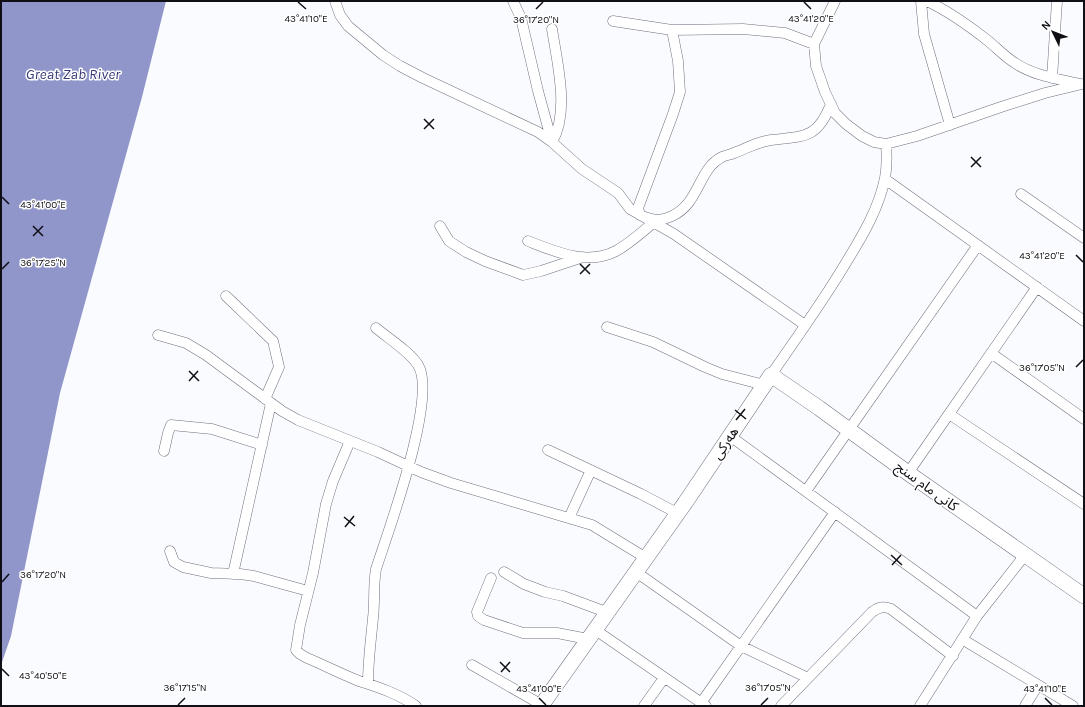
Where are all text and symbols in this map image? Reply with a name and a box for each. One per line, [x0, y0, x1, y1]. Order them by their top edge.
north arrow [1033, 12, 1073, 52]
text: 43°41'10"E [284, 13, 328, 25]
text: 43°41'20"E [788, 13, 834, 25]
text: 36°17'20"N [513, 14, 559, 26]
text: N [1039, 18, 1053, 33]
water label: Great Zab River [26, 65, 121, 83]
text: 43°41'00"E [20, 199, 66, 211]
text: 43°41'20"E [1019, 250, 1065, 262]
text: 36°17'25"N [20, 257, 66, 269]
text: 36°17'05"N [1019, 362, 1065, 374]
street label: هەرکی [708, 424, 742, 463]
street label: کانی مام سنج [891, 458, 962, 517]
text: 36°17'20"N [20, 569, 66, 581]
text: 43°40'50"E [19, 670, 67, 682]
text: 36°17'15"N [163, 682, 207, 694]
text: 36°17'05"N [745, 682, 791, 694]
text: 43°41'00"E [516, 683, 562, 695]
text: 43°41'10"E [1023, 683, 1067, 695]

